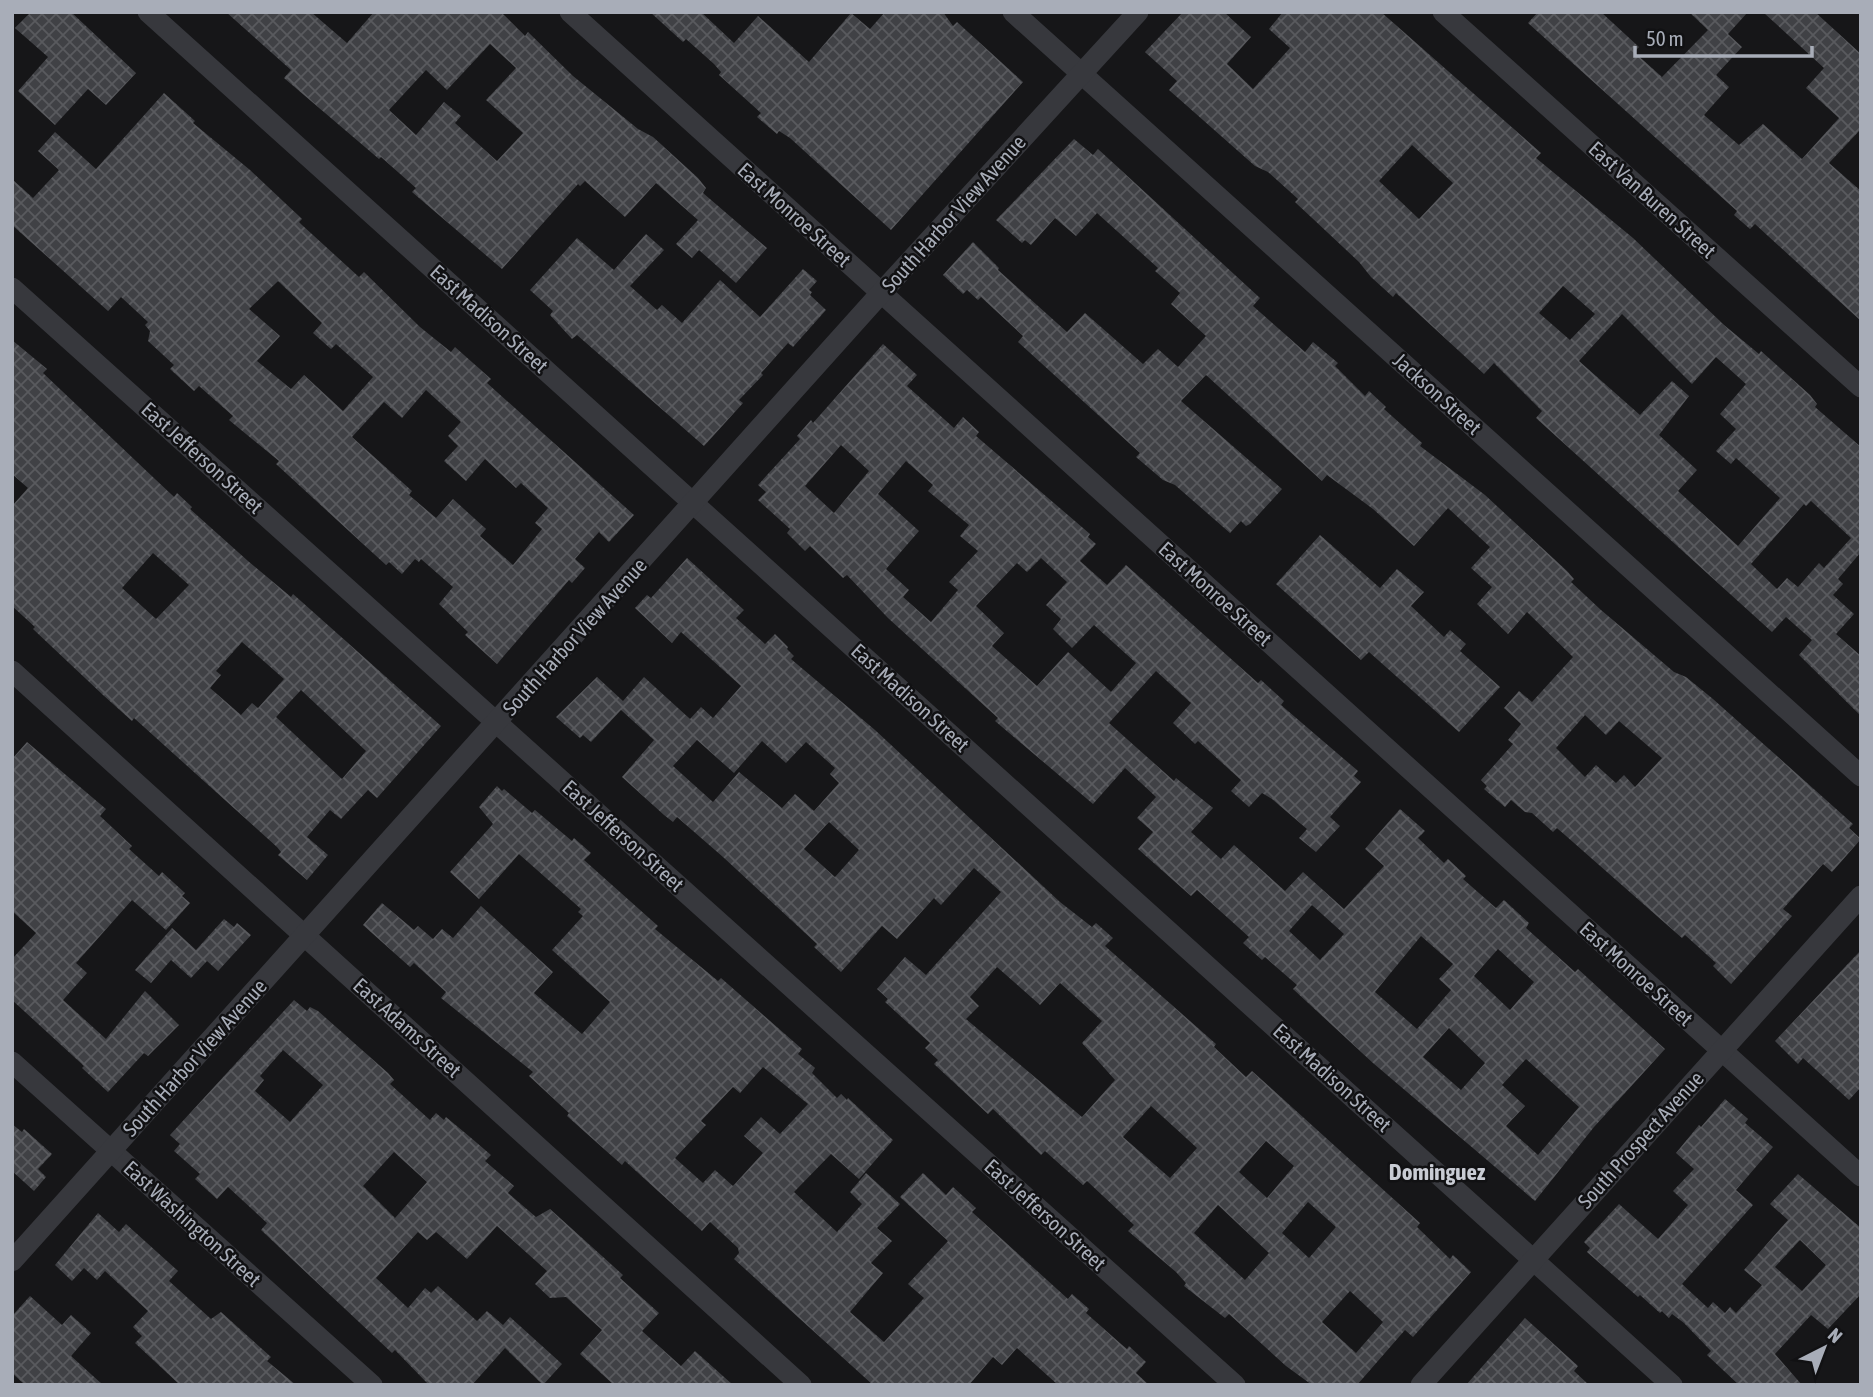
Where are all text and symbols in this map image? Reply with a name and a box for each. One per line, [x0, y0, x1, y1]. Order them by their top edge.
scale bar [1635, 14, 1812, 58]
text: 50 m [1646, 26, 1684, 50]
street label: South Harbor View Avenue [876, 130, 1030, 297]
street label: East Van Buren Street [1584, 136, 1721, 263]
street label: East Monroe Street [733, 157, 856, 271]
street label: East Madison Street [426, 259, 553, 377]
street label: Jackson Street [1389, 348, 1487, 439]
street label: East Jefferson Street [137, 397, 268, 518]
street label: East Monroe Street [1154, 536, 1277, 650]
street label: South Harbor View Avenue [497, 553, 651, 720]
street label: East Madison Street [847, 638, 974, 756]
street label: East Jefferson Street [558, 775, 689, 896]
street label: East Monroe Street [1575, 916, 1698, 1030]
street label: East Adams Street [349, 973, 466, 1082]
street label: South Harbor View Avenue [117, 974, 271, 1141]
street label: East Madison Street [1269, 1018, 1396, 1136]
street label: South Prospect Avenue [1572, 1066, 1708, 1213]
street label: East Jefferson Street [980, 1154, 1111, 1275]
street label: East Washington Street [119, 1155, 266, 1291]
district label: Dominguez [1389, 1159, 1486, 1185]
north arrow [1789, 1313, 1859, 1383]
text: N [1824, 1323, 1847, 1347]

